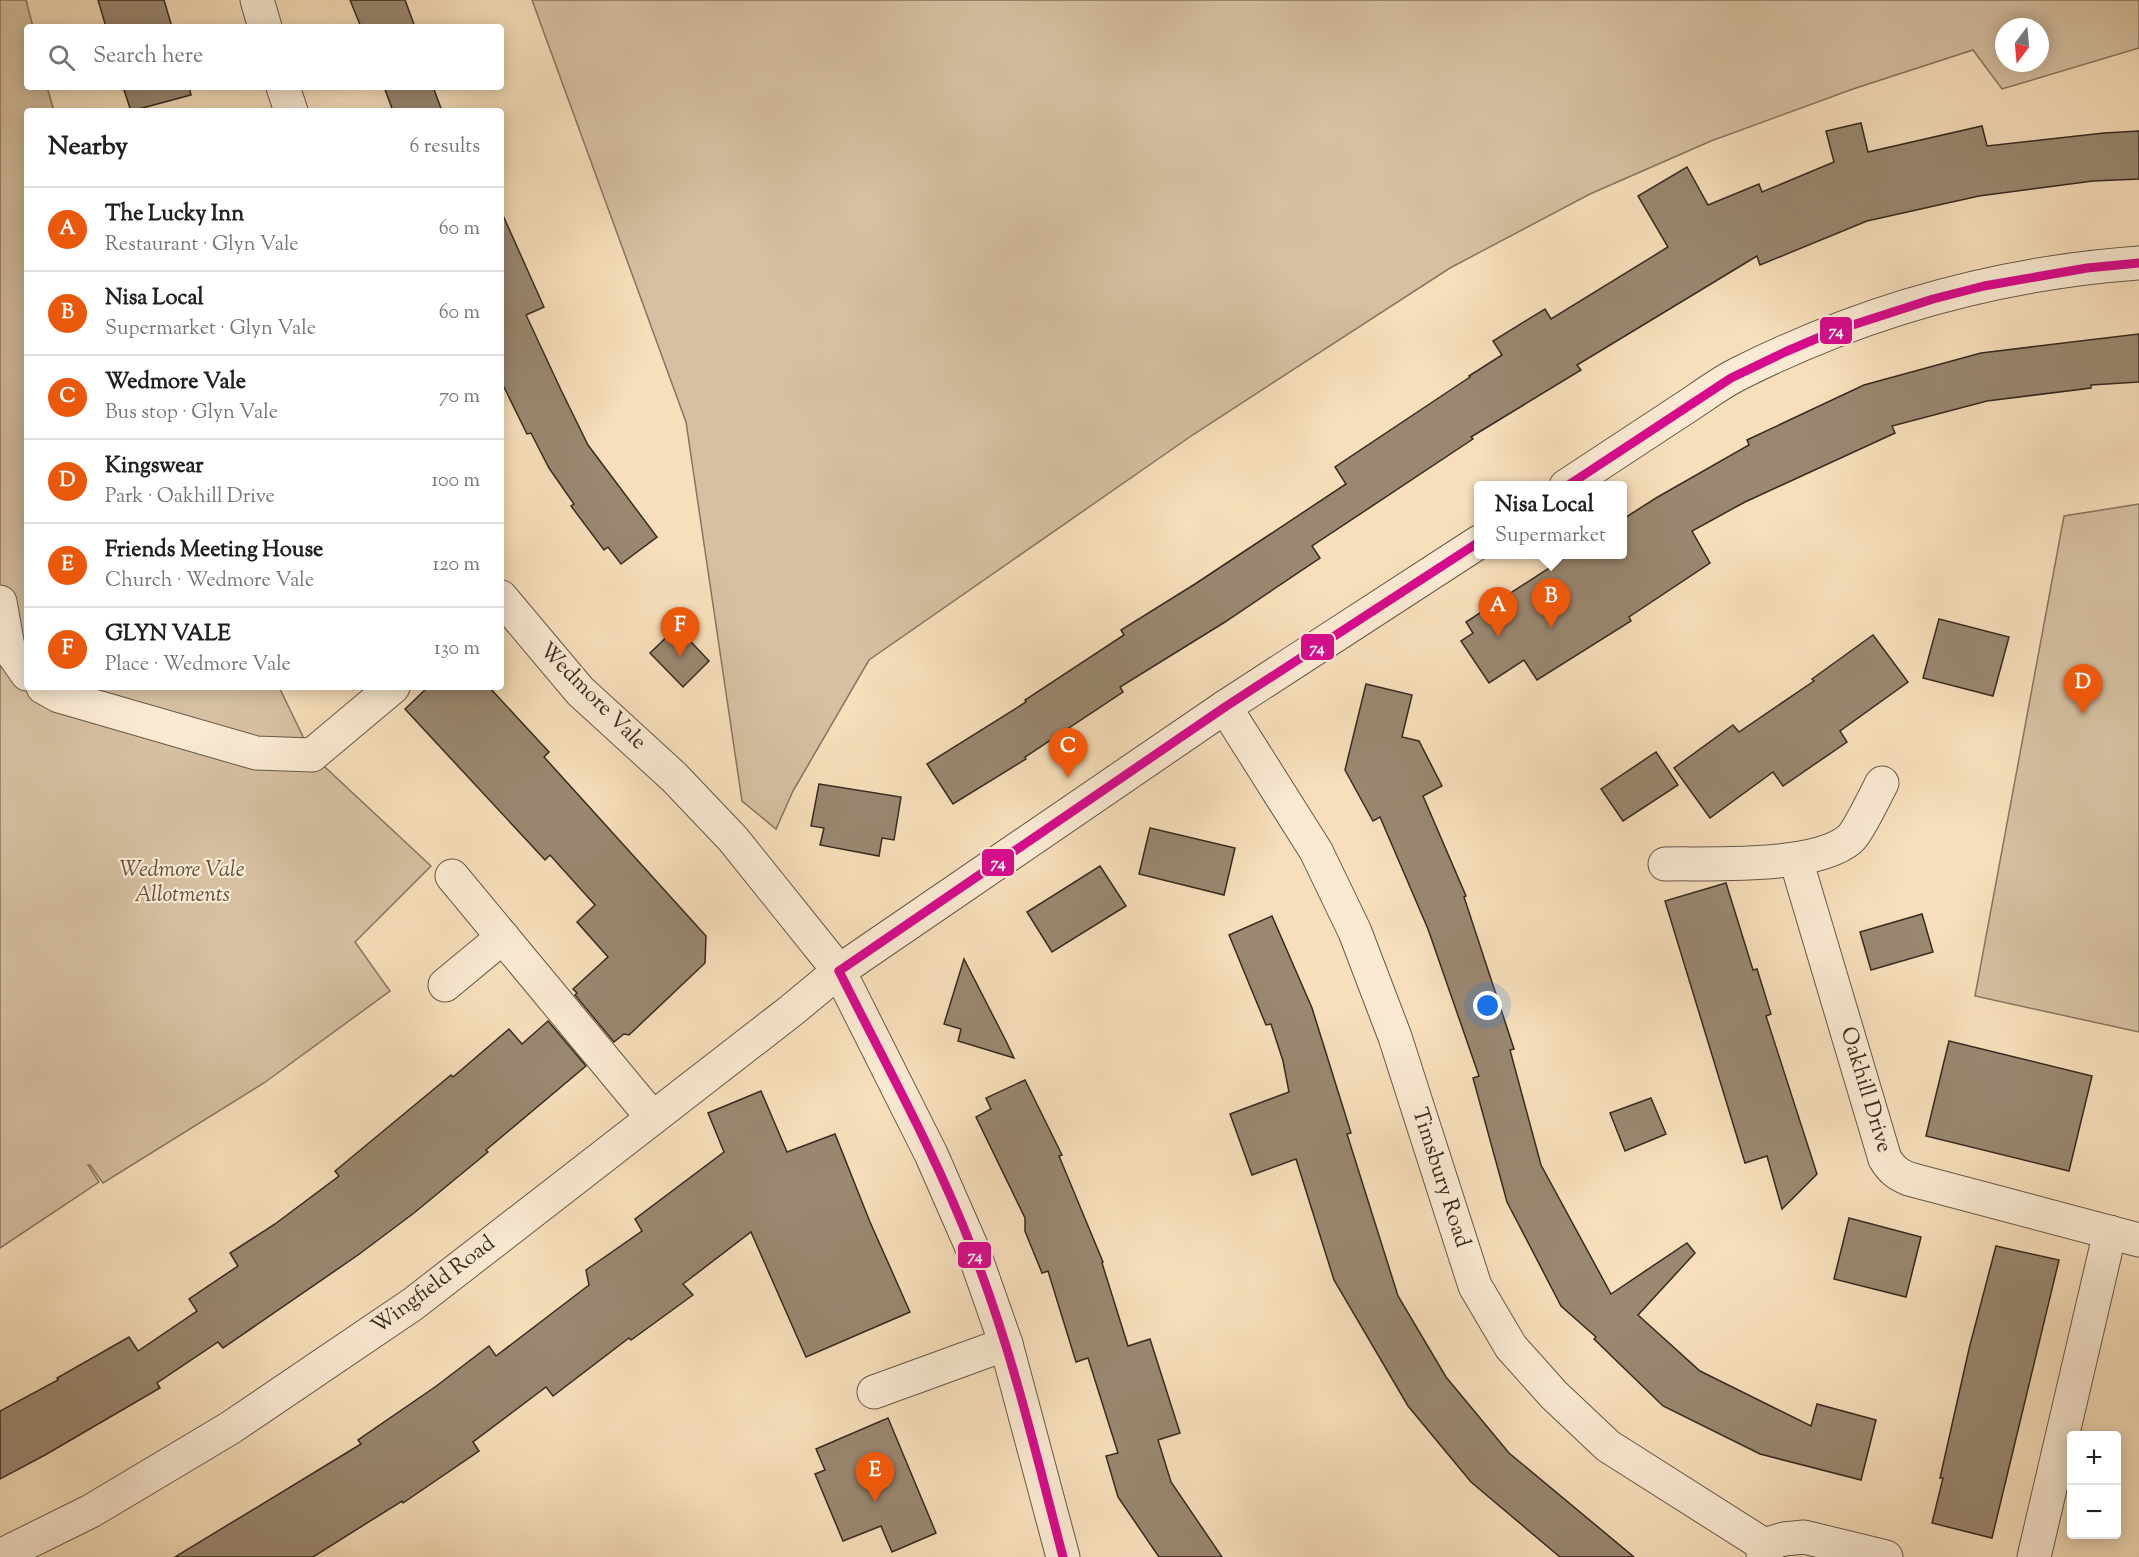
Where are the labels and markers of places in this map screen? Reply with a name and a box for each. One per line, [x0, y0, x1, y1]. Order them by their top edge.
pin: B [1532, 578, 1570, 628]
pin: A [1478, 588, 1518, 637]
pin: F [660, 608, 700, 657]
pin: D [2064, 664, 2102, 714]
pin: C [1048, 728, 1088, 778]
pin: E [856, 1452, 894, 1502]

